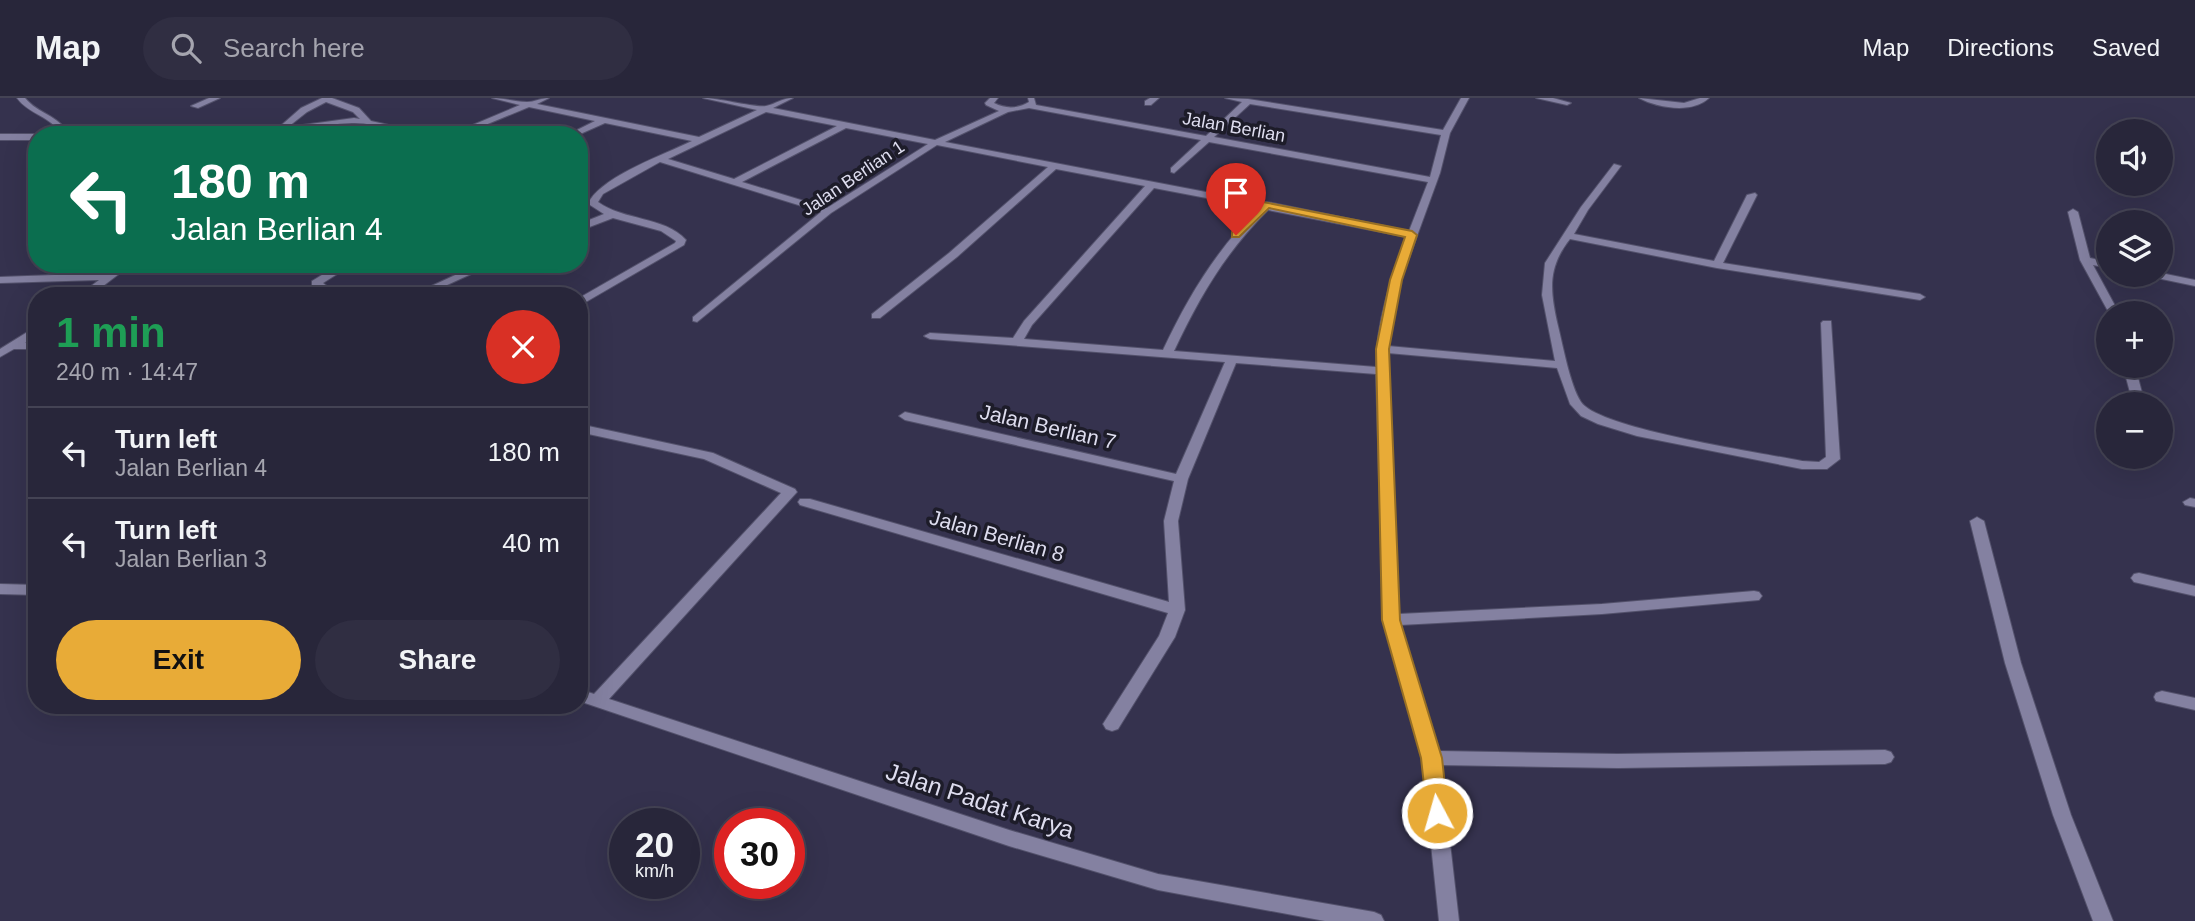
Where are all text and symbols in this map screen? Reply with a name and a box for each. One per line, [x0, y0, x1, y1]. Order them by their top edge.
search box [143, 17, 633, 80]
text: Map [35, 29, 101, 66]
icon: search [167, 29, 205, 67]
text: Search here [223, 33, 365, 63]
text: Map [1863, 34, 1909, 61]
text: Directions [1947, 34, 2054, 61]
text: Saved [2092, 34, 2160, 61]
street label: Jalan Berlian [1181, 108, 1287, 146]
map controls [2096, 119, 2173, 469]
button: sound [2096, 119, 2173, 196]
street label: Jalan Berlian 1 [798, 136, 908, 220]
icon: left [56, 154, 147, 245]
text: 180 m [171, 154, 310, 208]
pin [1206, 163, 1266, 235]
icon: arrive [1217, 174, 1255, 212]
button: layers [2096, 210, 2173, 287]
text: Jalan Berlian 4 [171, 211, 383, 247]
button: + [2096, 301, 2173, 378]
text: 1 min [56, 309, 166, 356]
button: close [486, 310, 560, 384]
text: 240 m · 14:47 [56, 359, 198, 385]
button: − [2096, 392, 2173, 469]
street label: Jalan Berlian 7 [978, 400, 1118, 453]
text: Turn left [115, 424, 217, 454]
icon: left [56, 434, 94, 472]
text: 180 m [488, 437, 560, 467]
text: Jalan Berlian 4 [115, 455, 267, 481]
street label: Jalan Berlian 8 [927, 505, 1067, 566]
text: Turn left [115, 515, 217, 545]
icon: left [56, 525, 94, 563]
text: 40 m [502, 528, 560, 558]
text: Jalan Berlian 3 [115, 546, 267, 572]
button: Exit [56, 620, 301, 700]
button: Share [315, 620, 560, 700]
street label: Jalan Padat Karya [883, 757, 1078, 844]
position arrow [1400, 776, 1474, 850]
speed limit sign: 30 [714, 808, 805, 899]
text: 20 [635, 825, 674, 864]
text: km/h [635, 861, 674, 881]

